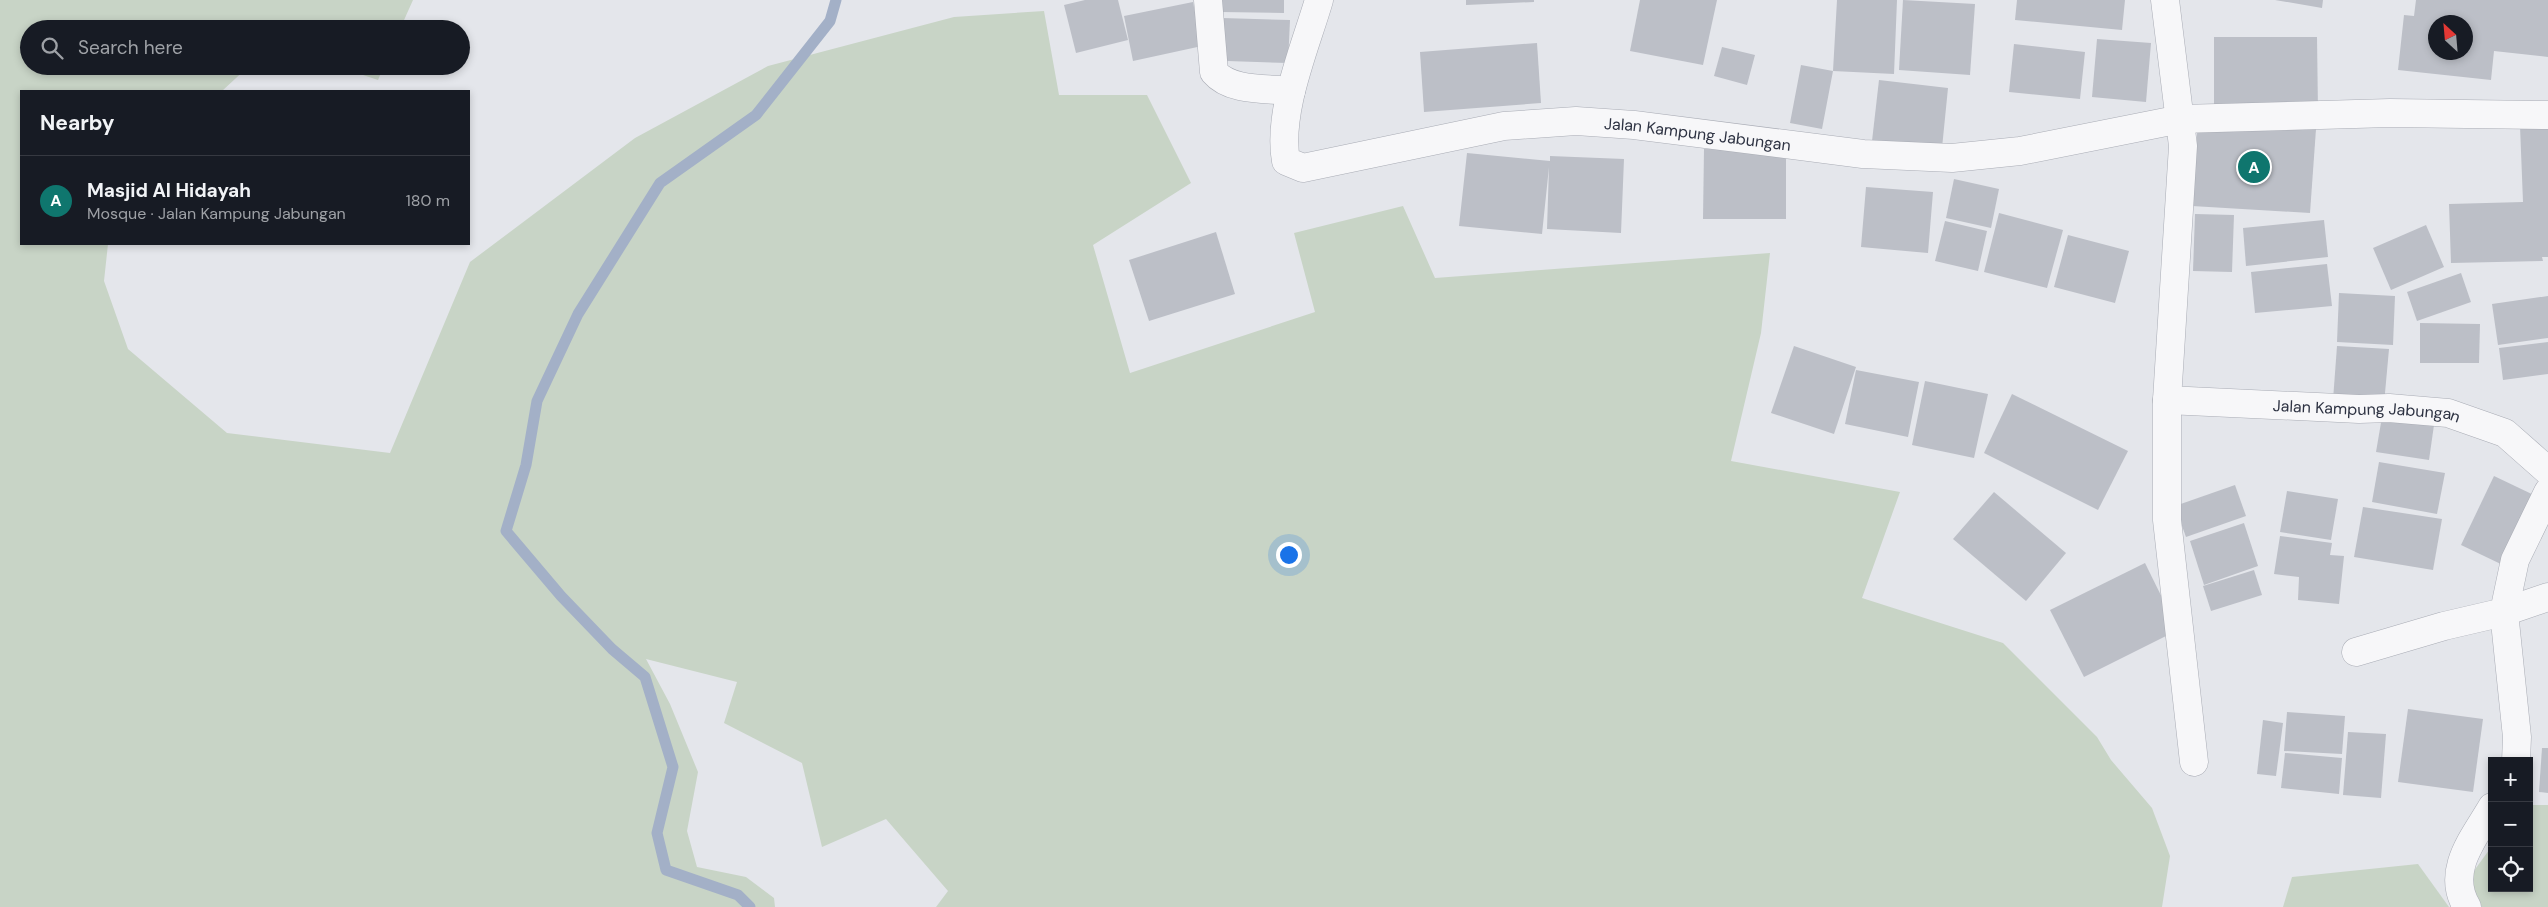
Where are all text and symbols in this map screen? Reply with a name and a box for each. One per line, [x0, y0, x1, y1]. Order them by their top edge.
north arrow [2428, 15, 2473, 60]
search box [20, 20, 470, 75]
icon: search [38, 34, 66, 62]
text: Search here [78, 35, 183, 60]
text: Nearby [40, 109, 114, 137]
street label: Jalan Kampung Jabungan [1603, 112, 1792, 155]
pin: A [2238, 148, 2270, 186]
text: Masjid Al Hidayah [87, 178, 251, 203]
text: A [50, 190, 62, 211]
text: 180 m [406, 190, 450, 211]
text: Mosque · Jalan Kampung Jabungan [87, 203, 346, 224]
street label: Jalan Kampung Jabungan [2272, 394, 2463, 427]
your location [1276, 542, 1302, 568]
map controls [2488, 757, 2533, 892]
button: + [2488, 757, 2533, 802]
button: − [2488, 802, 2533, 847]
button: locate [2488, 847, 2533, 892]

